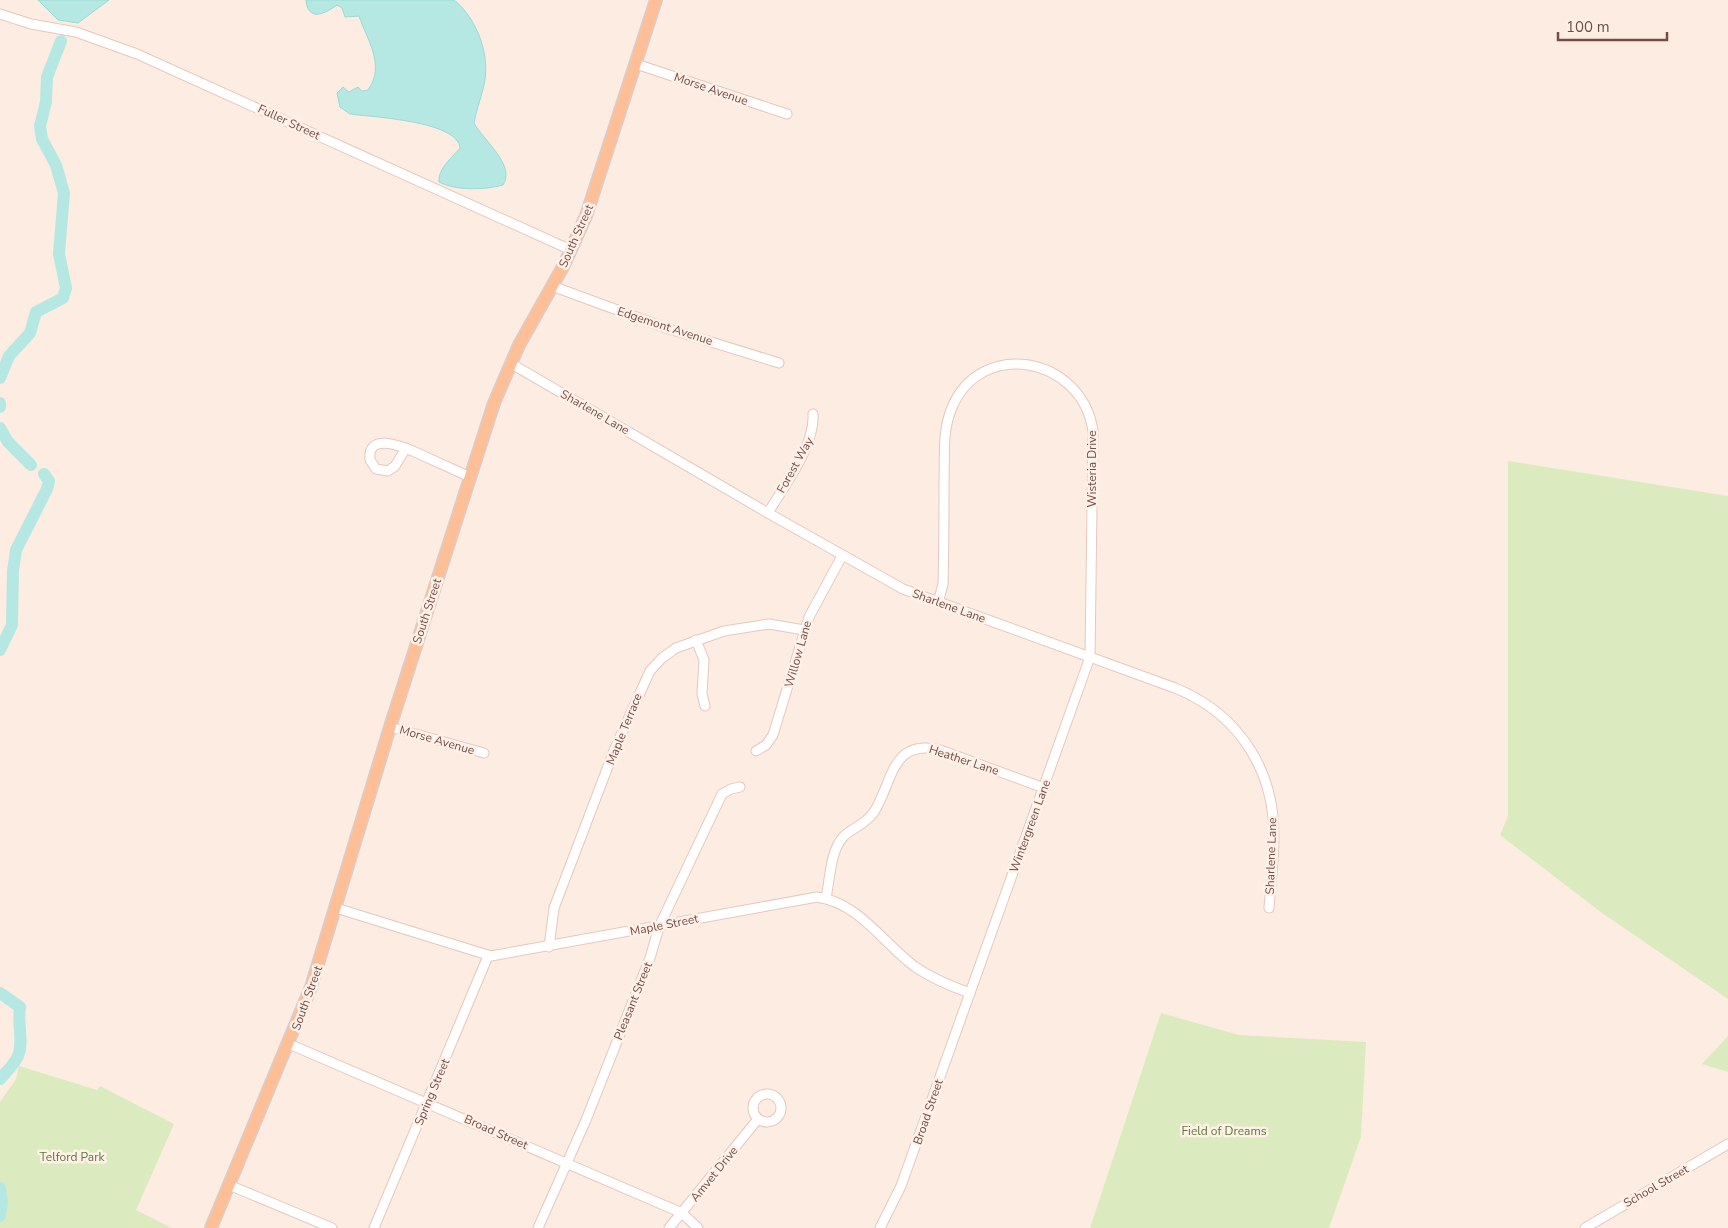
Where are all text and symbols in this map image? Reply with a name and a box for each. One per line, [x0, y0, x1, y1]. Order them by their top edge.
scale bar [1558, 10, 1667, 42]
text: 100 m [1566, 17, 1610, 37]
street label: Morse Avenue [672, 69, 750, 109]
street label: Fuller Street [255, 101, 323, 144]
street label: South Street [555, 201, 597, 270]
street label: Edgemont Avenue [615, 303, 715, 349]
street label: Sharlene Lane [558, 386, 632, 438]
street label: Wisteria Drive [1084, 430, 1100, 508]
street label: Forest Way [773, 433, 817, 496]
street label: South Street [409, 576, 445, 646]
street label: Sharlene Lane [910, 585, 988, 627]
street label: Willow Lane [781, 619, 815, 689]
street label: Maple Terrace [602, 691, 646, 767]
street label: Morse Avenue [398, 722, 476, 758]
street label: Heather Lane [927, 741, 1001, 779]
street label: Wintergreen Lane [1006, 777, 1054, 875]
street label: Sharlene Lane [1262, 817, 1280, 895]
street label: Maple Street [628, 910, 700, 939]
street label: Pleasant Street [610, 959, 656, 1042]
street label: South Street [288, 963, 326, 1033]
street label: Spring Street [411, 1055, 454, 1128]
street label: Broad Street [909, 1076, 947, 1147]
street label: Broad Street [462, 1111, 531, 1153]
park label: Field of Dreams [1182, 1123, 1267, 1139]
street label: Amvet Drive [687, 1143, 741, 1205]
park label: Telford Park [40, 1149, 105, 1165]
street label: School Street [1621, 1161, 1692, 1211]

